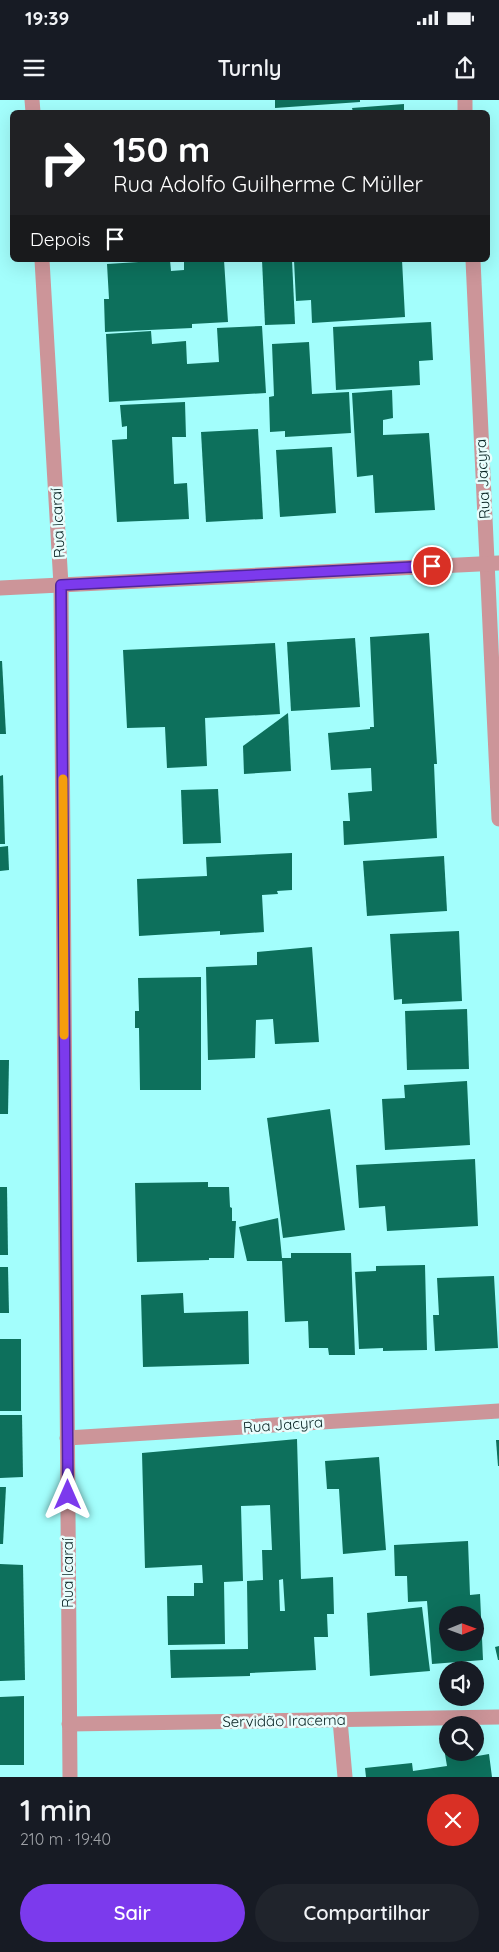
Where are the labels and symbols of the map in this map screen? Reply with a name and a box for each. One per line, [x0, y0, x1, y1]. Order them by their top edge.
street label: Rua Jacyra [471, 438, 494, 520]
street label: Rua Icaraí [46, 487, 69, 559]
pin [411, 545, 453, 587]
street label: Rua Jacyra [242, 1412, 324, 1437]
position arrow [41, 1468, 93, 1520]
street label: Rua Icaraí [58, 1537, 77, 1608]
north arrow [439, 1606, 484, 1651]
street label: Servidão Iracema [222, 1710, 346, 1731]

